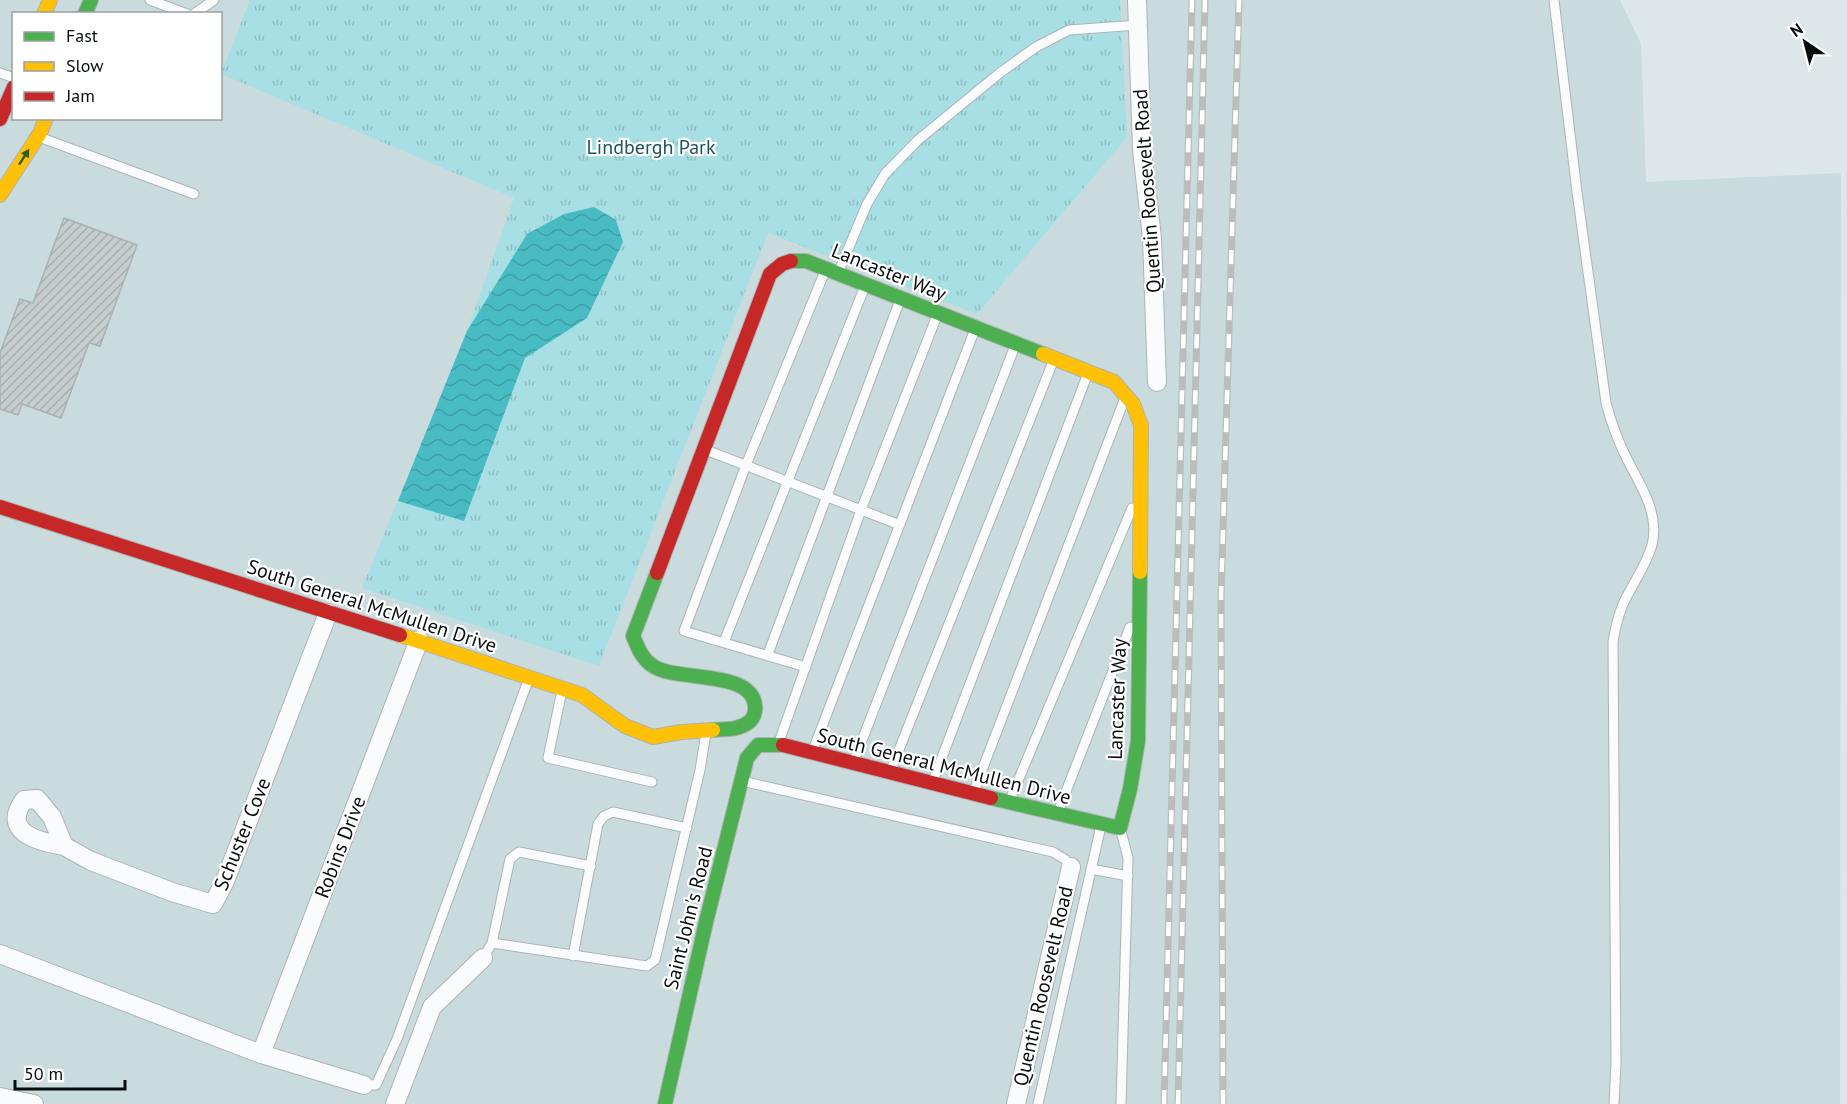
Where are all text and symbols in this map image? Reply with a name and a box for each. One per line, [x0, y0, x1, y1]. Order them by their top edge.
legend [12, 12, 222, 120]
north arrow [1775, 12, 1835, 72]
text: N [1786, 19, 1806, 41]
text: Fast [66, 24, 98, 47]
text: Slow [66, 54, 104, 77]
text: Jam [65, 84, 95, 107]
street label: Quentin Roosevelt Road [1127, 88, 1167, 294]
park label: Lindbergh Park [587, 134, 716, 160]
one-way arrow [18, 150, 30, 166]
street label: Lancaster Way [828, 237, 951, 307]
street label: South General McMullen Drive [244, 553, 500, 659]
street label: Lancaster Way [1102, 637, 1132, 760]
street label: South General McMullen Drive [814, 722, 1074, 810]
street label: Schuster Cove [208, 774, 276, 894]
street label: Robins Drive [309, 792, 371, 902]
street label: Saint John's Road [658, 844, 718, 992]
street label: Quentin Roosevelt Road [1007, 883, 1079, 1089]
scale bar [15, 1053, 124, 1091]
text: 50 m [24, 1062, 63, 1085]

